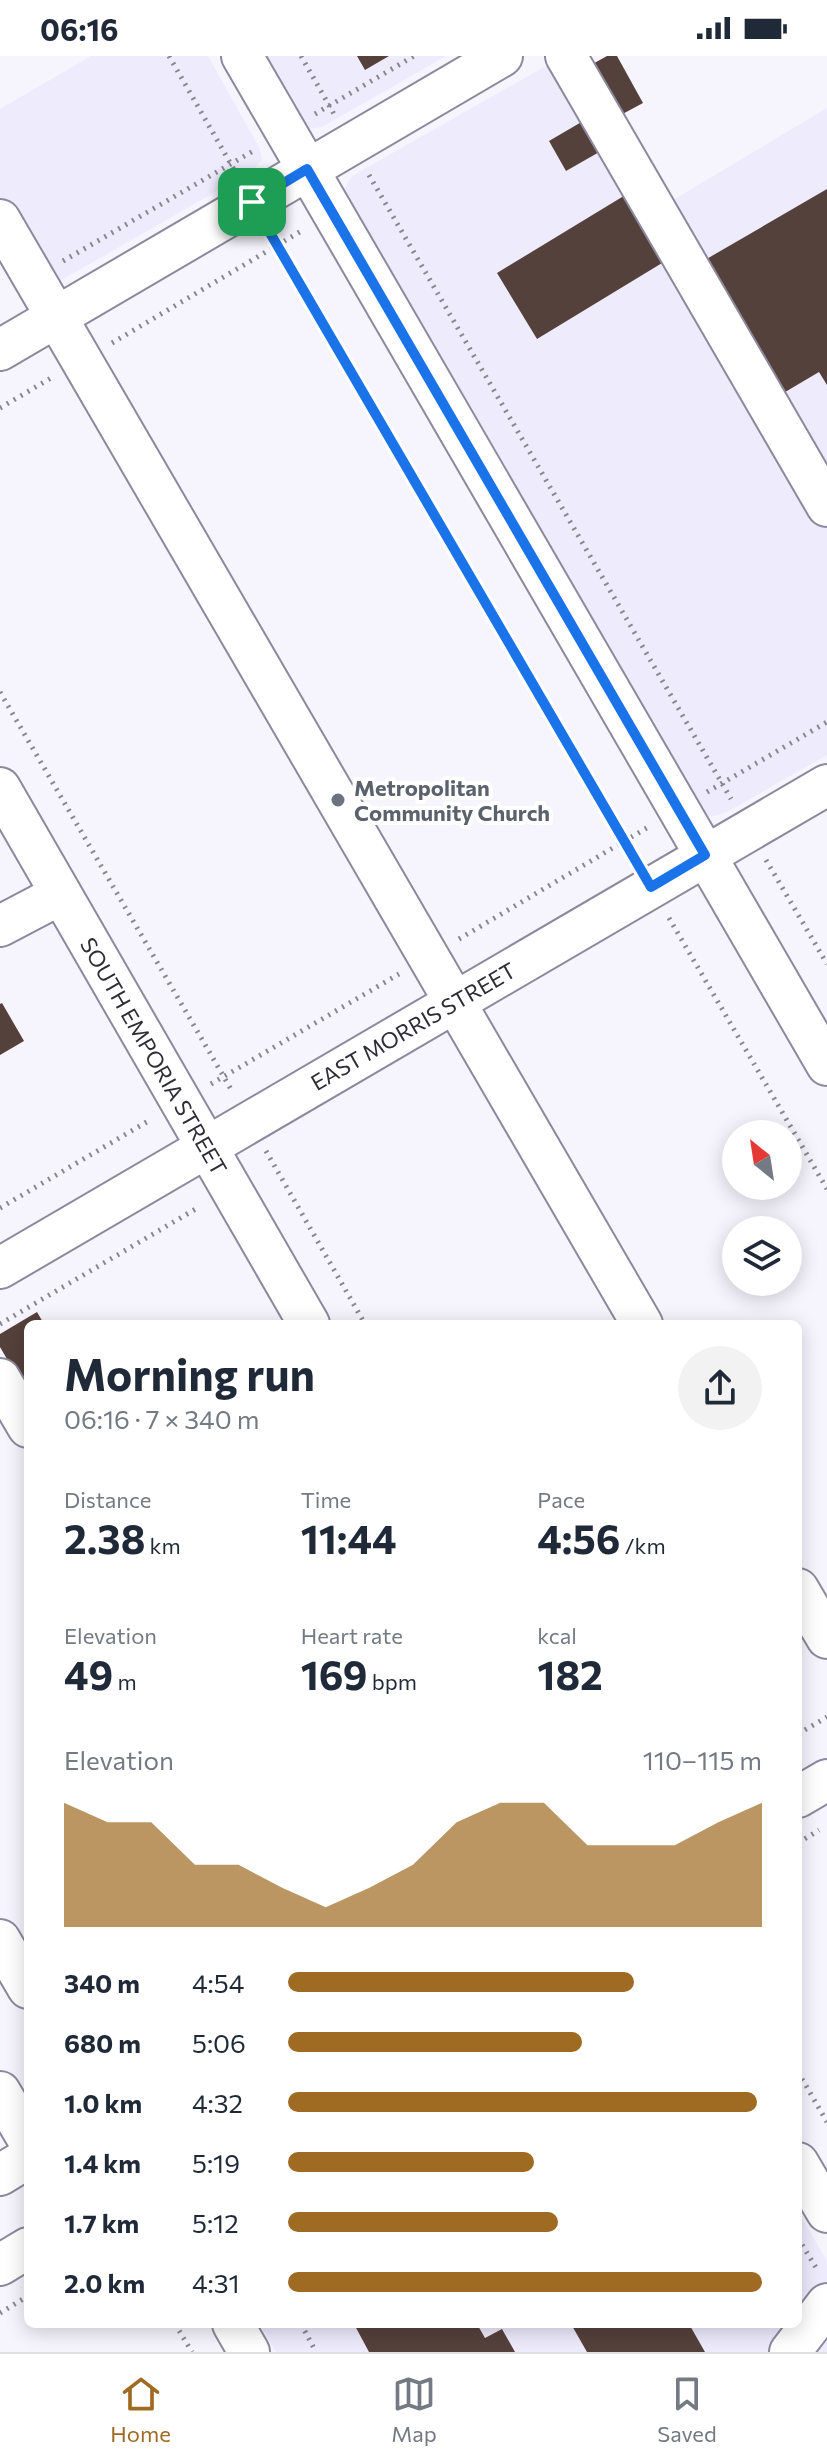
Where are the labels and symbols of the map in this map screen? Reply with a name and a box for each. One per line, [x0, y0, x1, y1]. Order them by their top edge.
pin [218, 168, 286, 236]
place label: Metropolitan Community Church [354, 774, 550, 826]
marker: Metropolitan Community Church [329, 791, 347, 809]
street label: SOUTH EMPORIA STREET [75, 932, 233, 1180]
street label: EAST MORRIS STREET [306, 956, 520, 1096]
north arrow [722, 1120, 802, 1200]

